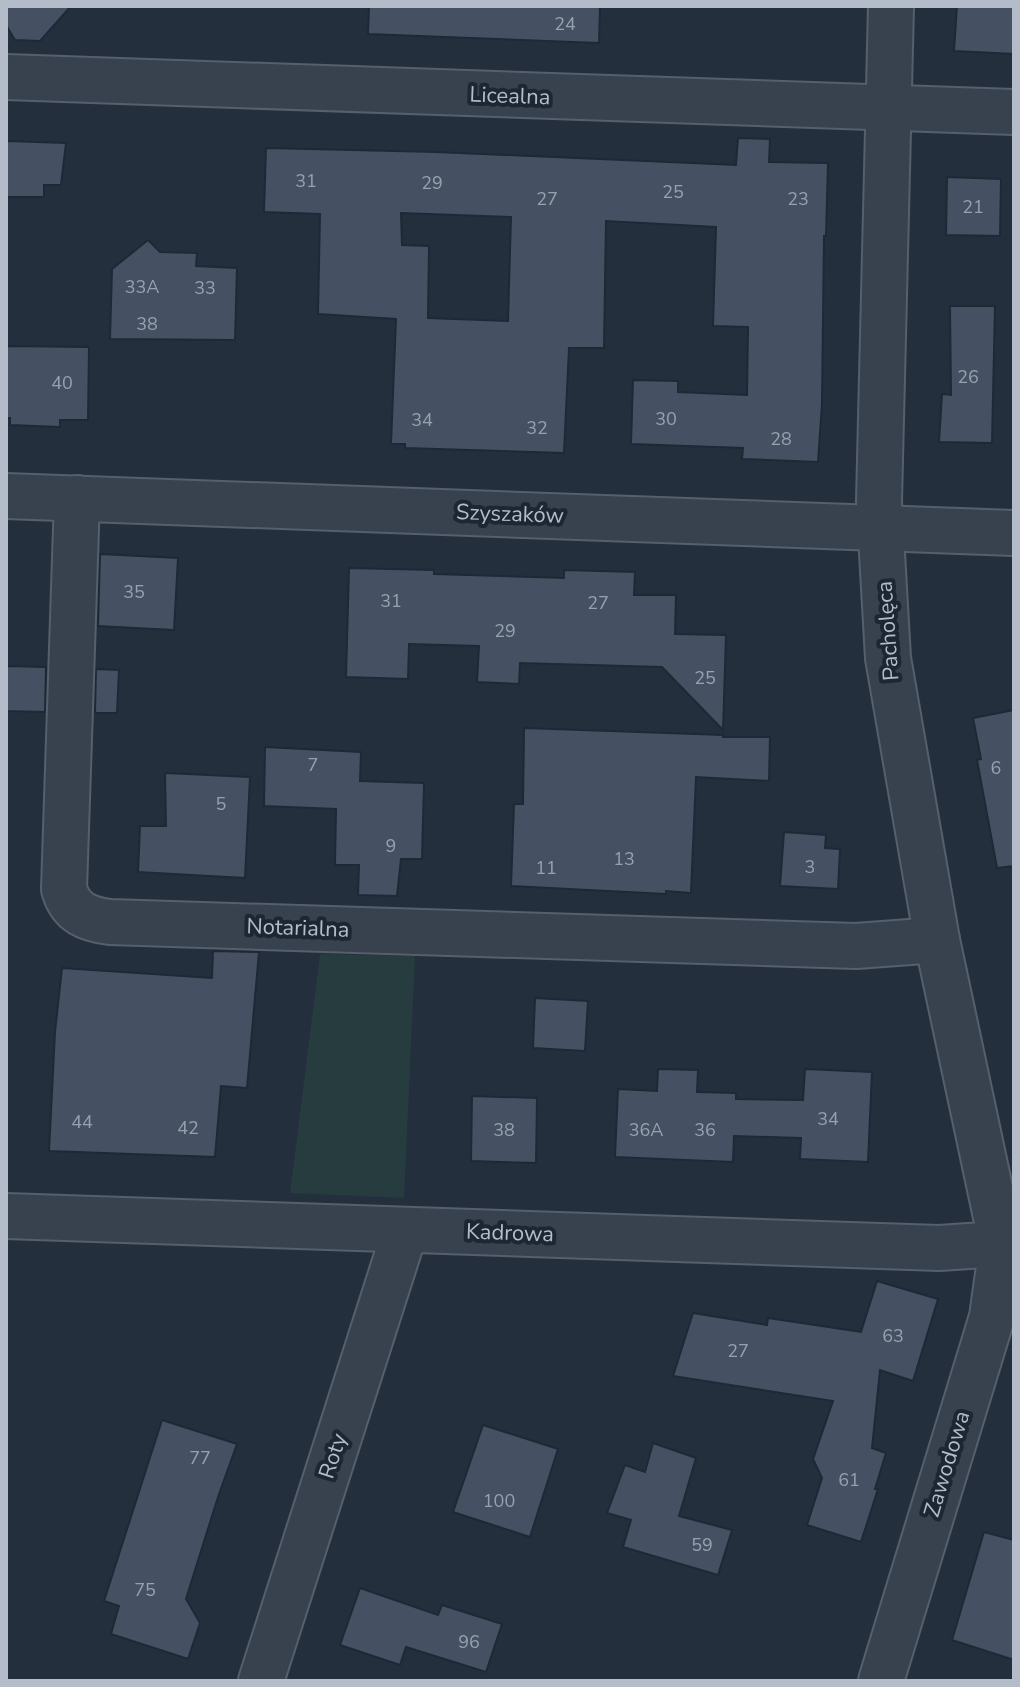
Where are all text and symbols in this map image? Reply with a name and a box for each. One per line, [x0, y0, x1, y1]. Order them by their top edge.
house number: 24 [554, 12, 576, 36]
street label: Licealna [469, 80, 551, 112]
house number: 31 [295, 169, 317, 193]
house number: 29 [421, 171, 443, 195]
house number: 25 [662, 180, 684, 204]
house number: 27 [536, 187, 558, 211]
house number: 23 [787, 187, 809, 211]
house number: 21 [962, 195, 984, 219]
house number: 33A [125, 275, 159, 299]
house number: 33 [194, 276, 216, 300]
house number: 38 [136, 312, 158, 336]
house number: 26 [957, 365, 979, 389]
house number: 40 [51, 371, 73, 395]
house number: 30 [655, 407, 677, 431]
house number: 34 [411, 408, 433, 432]
house number: 32 [526, 416, 548, 440]
house number: 28 [770, 427, 792, 451]
street label: Szyszaków [455, 497, 565, 531]
house number: 35 [123, 580, 145, 604]
street label: Pacholęca [870, 580, 906, 682]
house number: 31 [380, 589, 402, 613]
house number: 27 [587, 591, 609, 615]
house number: 29 [494, 619, 516, 643]
house number: 25 [694, 666, 716, 690]
house number: 7 [308, 753, 318, 777]
house number: 6 [991, 756, 1001, 780]
house number: 5 [216, 792, 226, 816]
house number: 9 [386, 834, 396, 858]
house number: 13 [613, 847, 635, 871]
house number: 3 [805, 855, 815, 879]
house number: 11 [535, 856, 557, 880]
street label: Notarialna [246, 911, 350, 945]
house number: 34 [817, 1107, 839, 1131]
house number: 44 [71, 1110, 93, 1134]
house number: 42 [177, 1116, 199, 1140]
house number: 38 [493, 1118, 515, 1142]
house number: 36A [629, 1118, 663, 1142]
house number: 36 [694, 1118, 716, 1142]
street label: Kadrowa [466, 1216, 554, 1250]
house number: 63 [882, 1324, 904, 1348]
house number: 27 [727, 1339, 749, 1363]
street label: Zawodowa [917, 1407, 977, 1521]
street label: Roty [312, 1429, 355, 1482]
house number: 77 [189, 1446, 211, 1470]
house number: 61 [838, 1468, 860, 1492]
house number: 100 [483, 1489, 515, 1513]
house number: 59 [691, 1533, 713, 1557]
house number: 75 [134, 1578, 156, 1602]
house number: 96 [458, 1630, 480, 1654]

